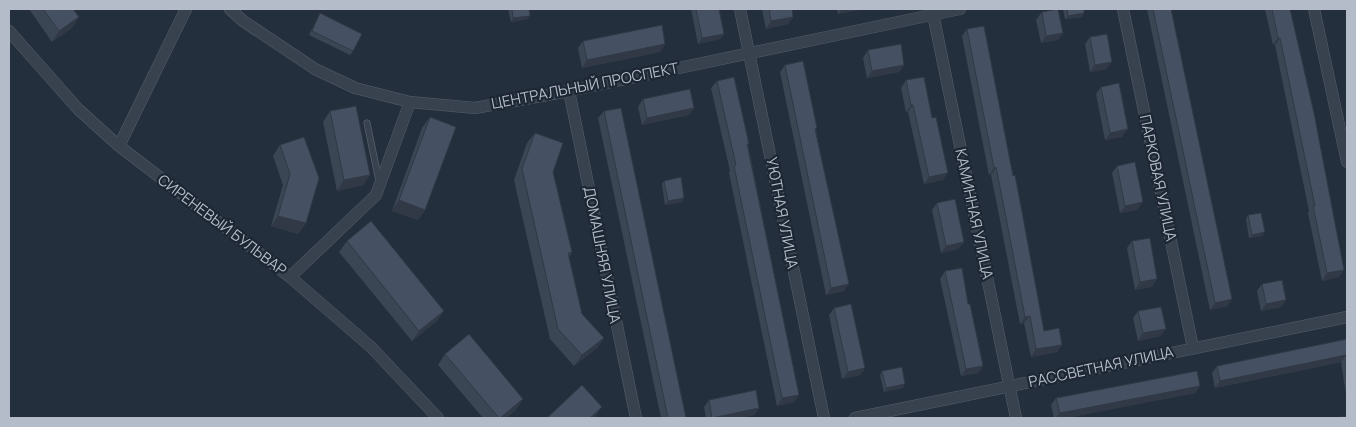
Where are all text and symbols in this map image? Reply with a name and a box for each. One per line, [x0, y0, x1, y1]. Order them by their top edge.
street label: ЦЕНТРАЛЬНЫЙ ПРОСПЕКТ [490, 57, 680, 114]
street label: ПАРКОВАЯ УЛИЦА [1135, 113, 1182, 243]
street label: КАМИННАЯ УЛИЦА [950, 147, 999, 282]
street label: УЮТНАЯ УЛИЦА [761, 155, 804, 271]
street label: СИРЕНЕВЫЙ БУЛЬВАР [153, 169, 291, 280]
street label: ДОМАШНЯЯ УЛИЦА [579, 185, 626, 326]
street label: РАССВЕТНАЯ УЛИЦА [1026, 341, 1176, 392]

